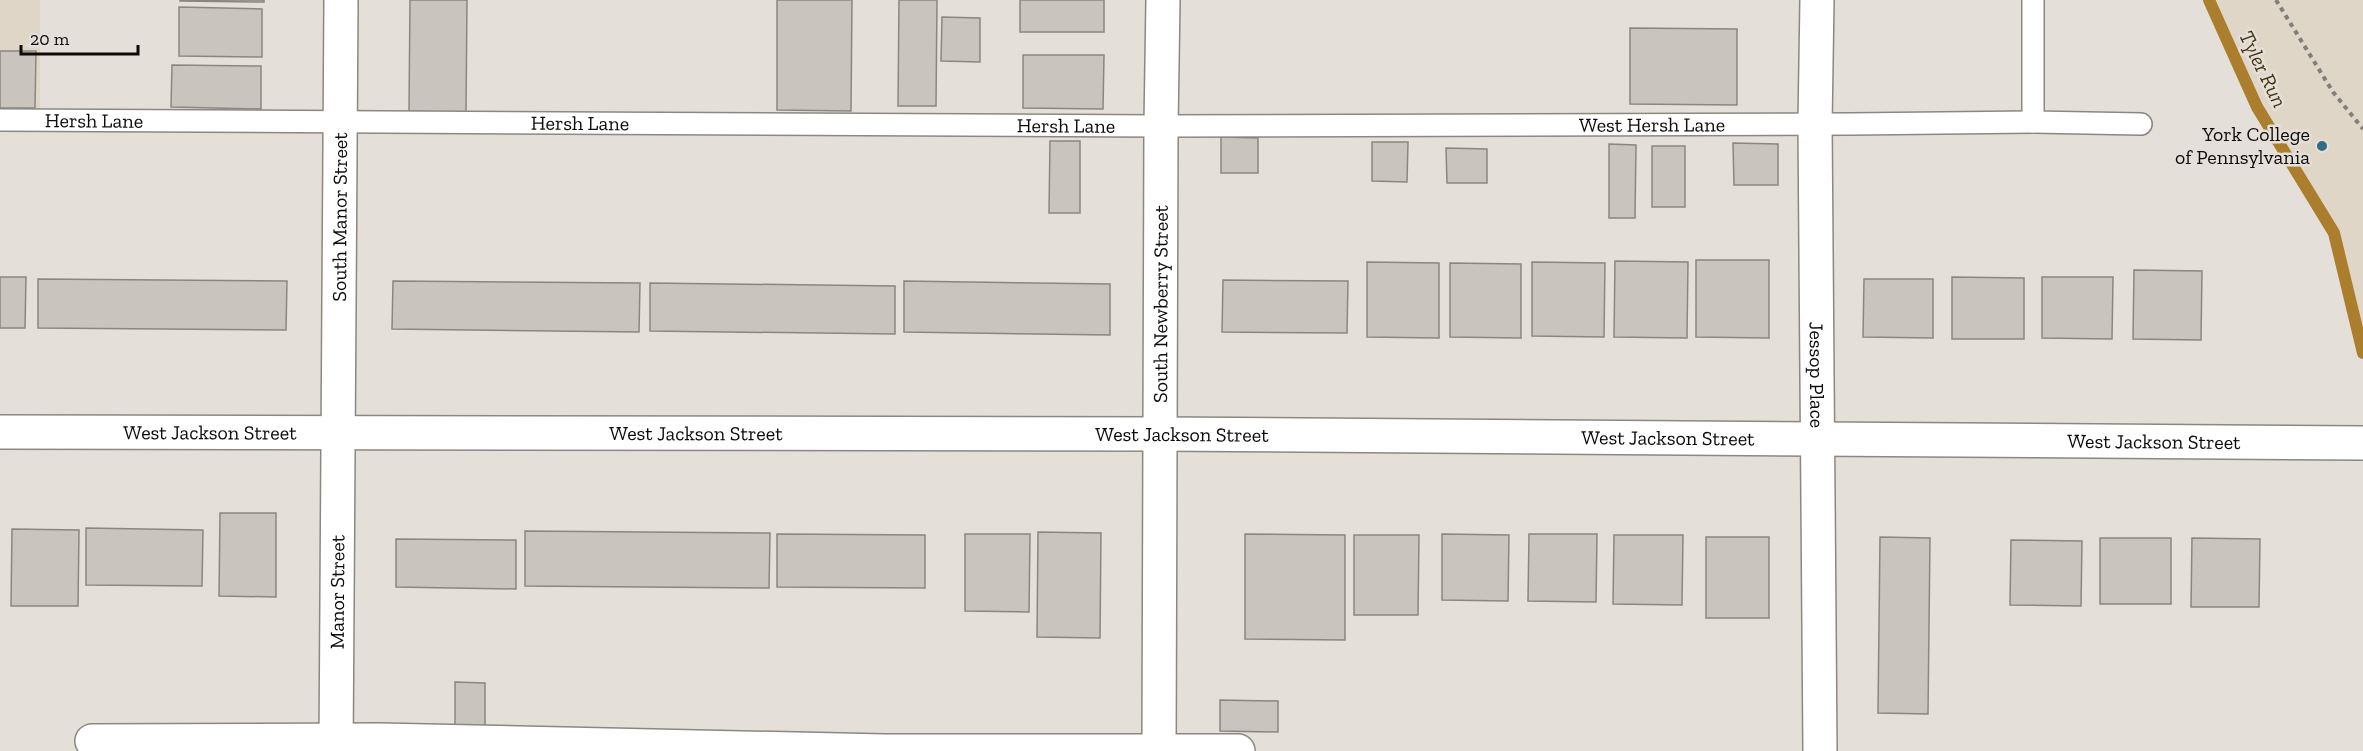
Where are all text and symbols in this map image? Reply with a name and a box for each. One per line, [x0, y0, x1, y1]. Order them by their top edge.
scale bar [21, 18, 138, 56]
water label: Tyler Run [2234, 26, 2293, 111]
text: 20 m [30, 28, 70, 50]
street label: Hersh Lane [45, 108, 143, 133]
street label: Hersh Lane [531, 111, 629, 135]
street label: West Hersh Lane [1579, 112, 1725, 137]
street label: Hersh Lane [1017, 113, 1115, 138]
place label: York College of Pennsylvania [2175, 122, 2310, 169]
street label: South Manor Street [327, 132, 352, 302]
marker: York College of Pennsylvania [2315, 139, 2329, 153]
street label: South Newberry Street [1148, 204, 1173, 403]
street label: Jessop Place [1805, 322, 1829, 428]
street label: West Jackson Street [123, 420, 297, 445]
street label: West Jackson Street [609, 421, 783, 445]
street label: West Jackson Street [1095, 422, 1269, 447]
street label: West Jackson Street [1581, 425, 1755, 450]
street label: West Jackson Street [2067, 429, 2241, 454]
street label: Manor Street [325, 534, 349, 649]

